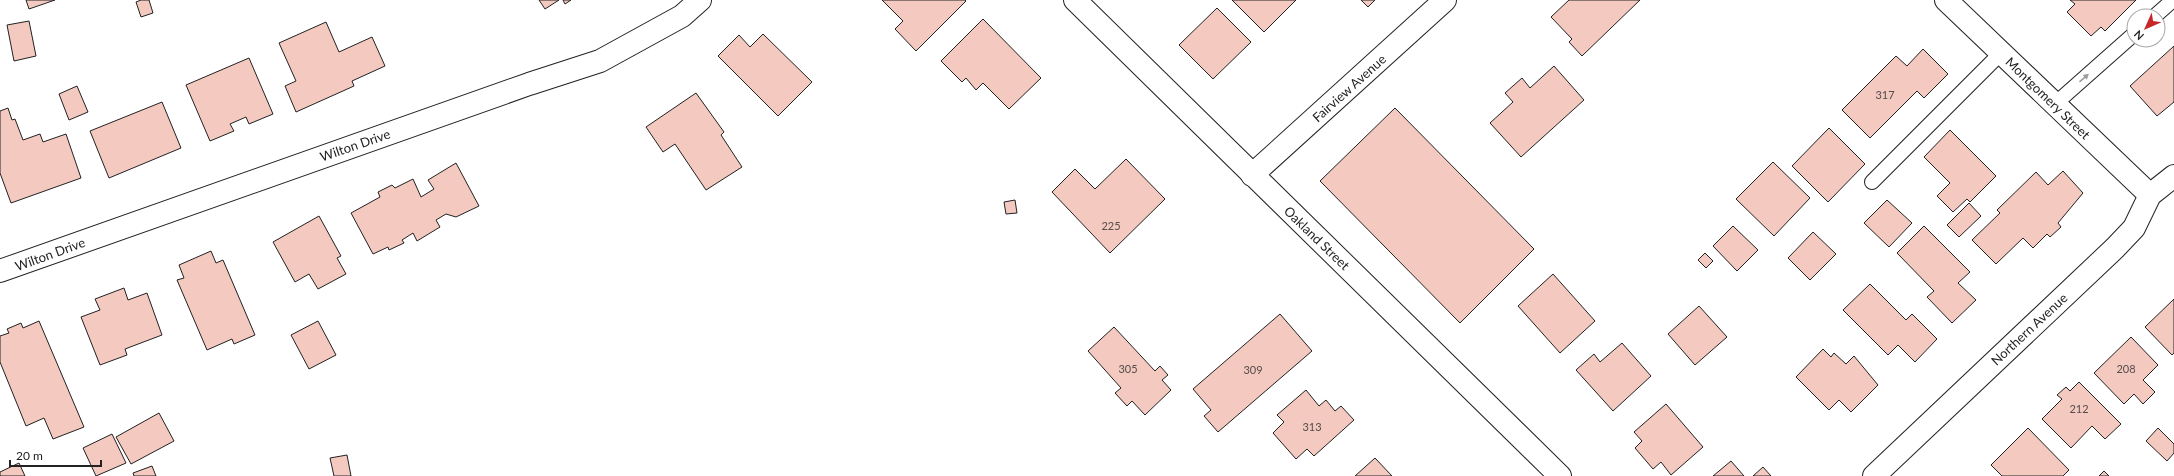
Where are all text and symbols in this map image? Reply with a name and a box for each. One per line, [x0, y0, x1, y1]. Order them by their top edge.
north arrow [2126, 8, 2166, 48]
text: N [2131, 28, 2146, 43]
street label: Fairview Avenue [1309, 51, 1389, 125]
street label: Montgomery Street [2002, 54, 2094, 143]
one-way arrow [2079, 74, 2089, 83]
house number: 317 [1875, 88, 1895, 101]
street label: Wilton Drive [318, 125, 392, 164]
street label: Oakland Street [1281, 203, 1353, 273]
house number: 225 [1101, 219, 1121, 232]
street label: Wilton Drive [13, 234, 87, 274]
street label: Northern Avenue [1988, 289, 2071, 368]
house number: 305 [1118, 362, 1138, 375]
house number: 208 [2116, 362, 2136, 375]
house number: 309 [1243, 363, 1263, 376]
house number: 212 [2069, 402, 2089, 415]
house number: 313 [1302, 420, 1322, 433]
scale bar [10, 442, 101, 468]
text: 20 m [16, 448, 43, 463]

